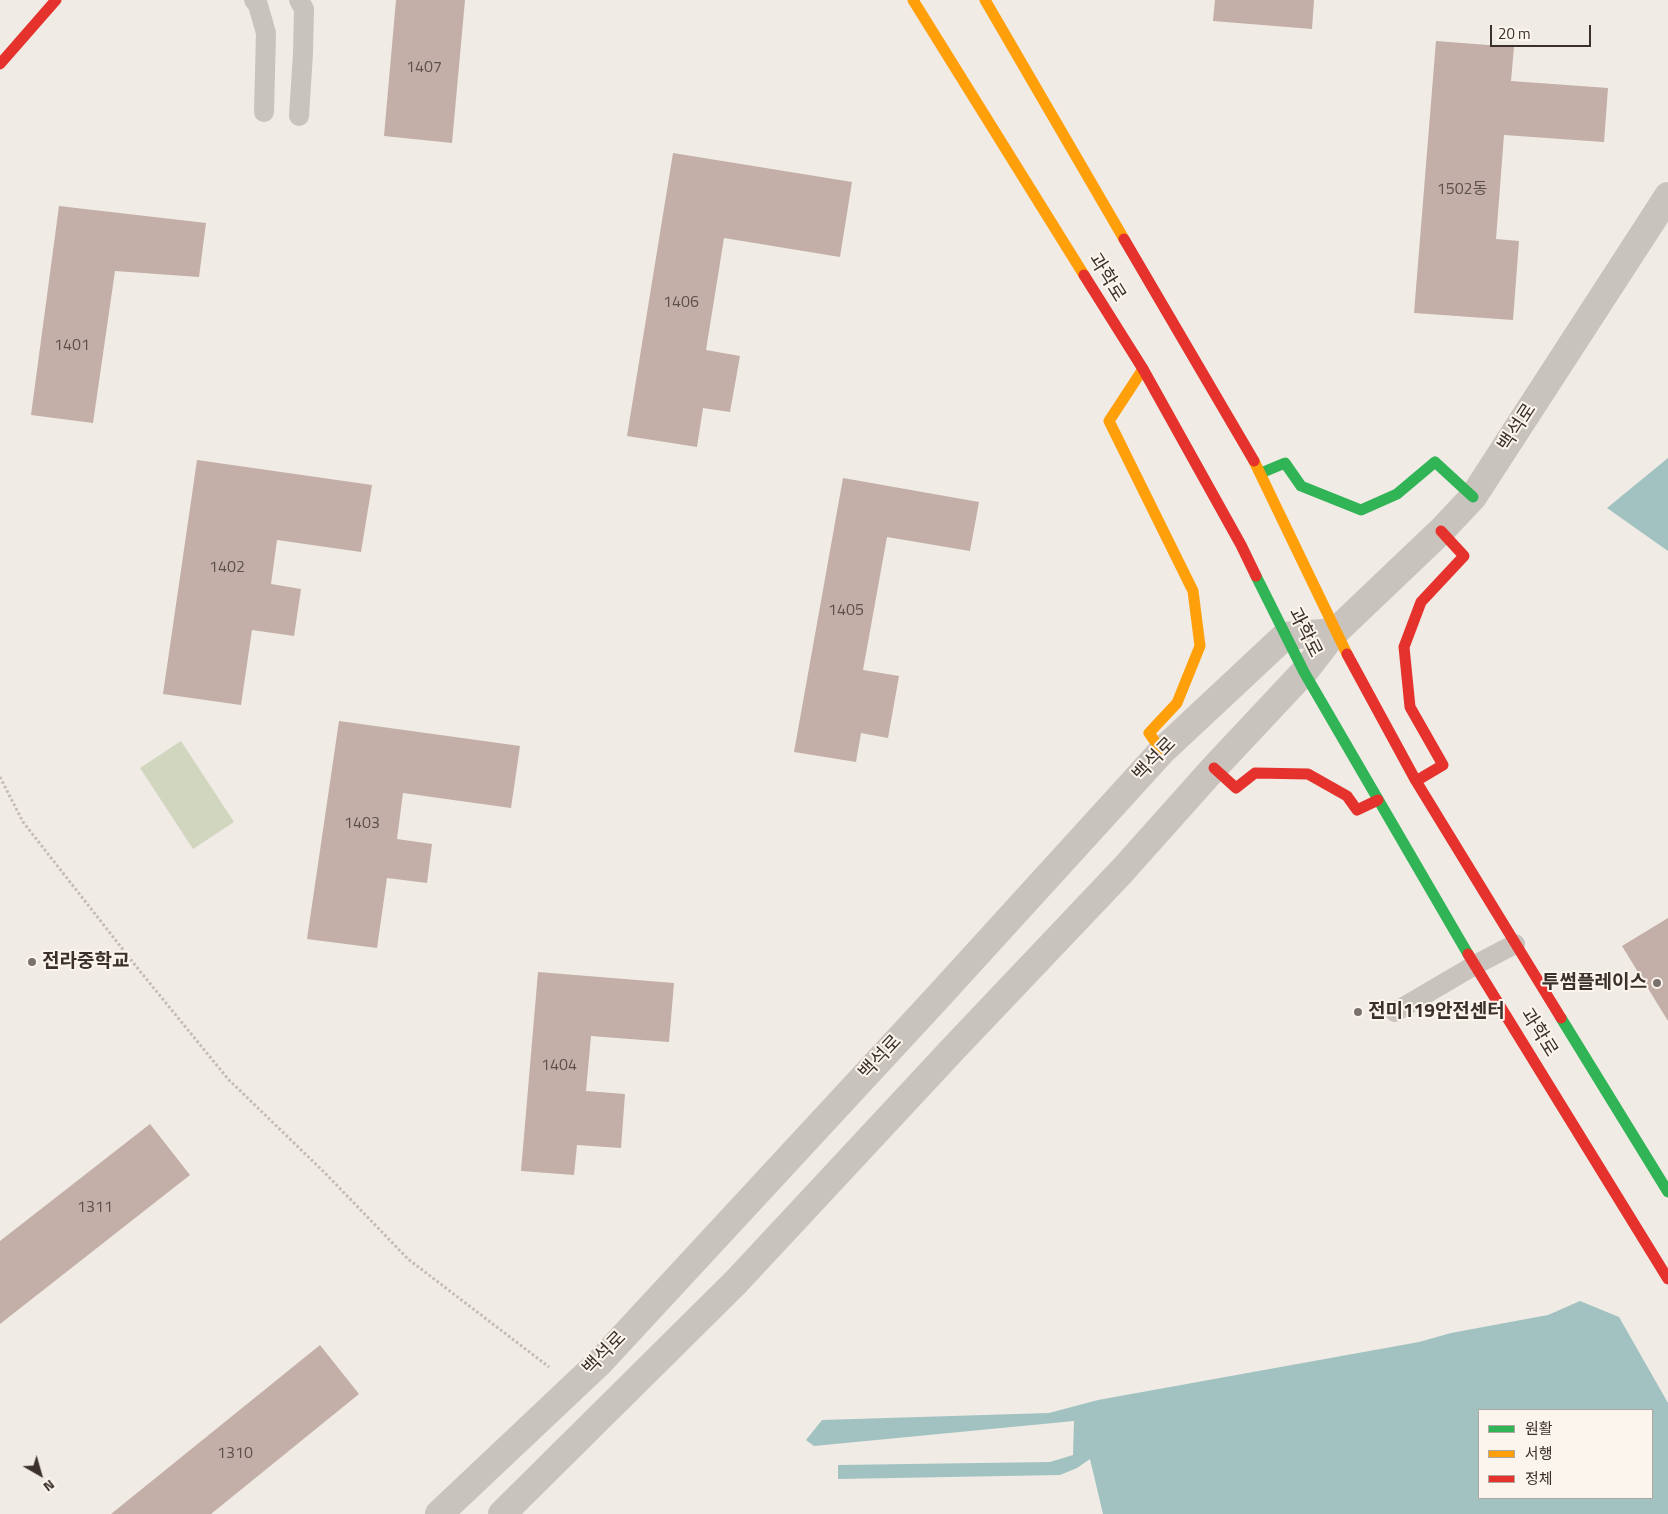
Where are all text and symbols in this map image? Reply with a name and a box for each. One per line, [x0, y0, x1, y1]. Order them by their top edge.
scale bar [1493, 15, 1594, 47]
text: 20 m [1498, 22, 1531, 45]
house number: 1407 [406, 58, 442, 78]
house number: 1502동 [1437, 180, 1487, 200]
street label: 과학로 [1082, 250, 1130, 306]
house number: 1406 [663, 293, 699, 313]
house number: 1401 [54, 336, 90, 356]
street label: 백석로 [1494, 400, 1542, 456]
house number: 1402 [209, 558, 245, 578]
house number: 1405 [828, 601, 864, 621]
street label: 과학로 [1282, 604, 1326, 662]
street label: 백석로 [1129, 733, 1181, 787]
house number: 1403 [344, 814, 380, 834]
place label: 전라중학교 [42, 951, 129, 973]
marker: 전라중학교 [26, 956, 38, 968]
place label: 투썸플레이스 [1542, 972, 1647, 994]
marker: 투썸플레이스 [1651, 977, 1663, 989]
place label: 전미119안전센터 [1368, 1001, 1505, 1023]
street label: 과학로 [1514, 1005, 1562, 1061]
marker: 전미119안전센터 [1352, 1006, 1364, 1018]
street label: 백석로 [855, 1031, 907, 1085]
house number: 1404 [541, 1056, 577, 1076]
house number: 1311 [77, 1198, 113, 1218]
street label: 백석로 [579, 1327, 631, 1381]
legend [1478, 1409, 1653, 1499]
text: 원활 [1525, 1417, 1553, 1440]
text: 서행 [1525, 1442, 1553, 1465]
house number: 1310 [217, 1444, 253, 1464]
north arrow [15, 1449, 65, 1499]
text: 정체 [1525, 1467, 1553, 1490]
text: N [39, 1475, 60, 1497]

